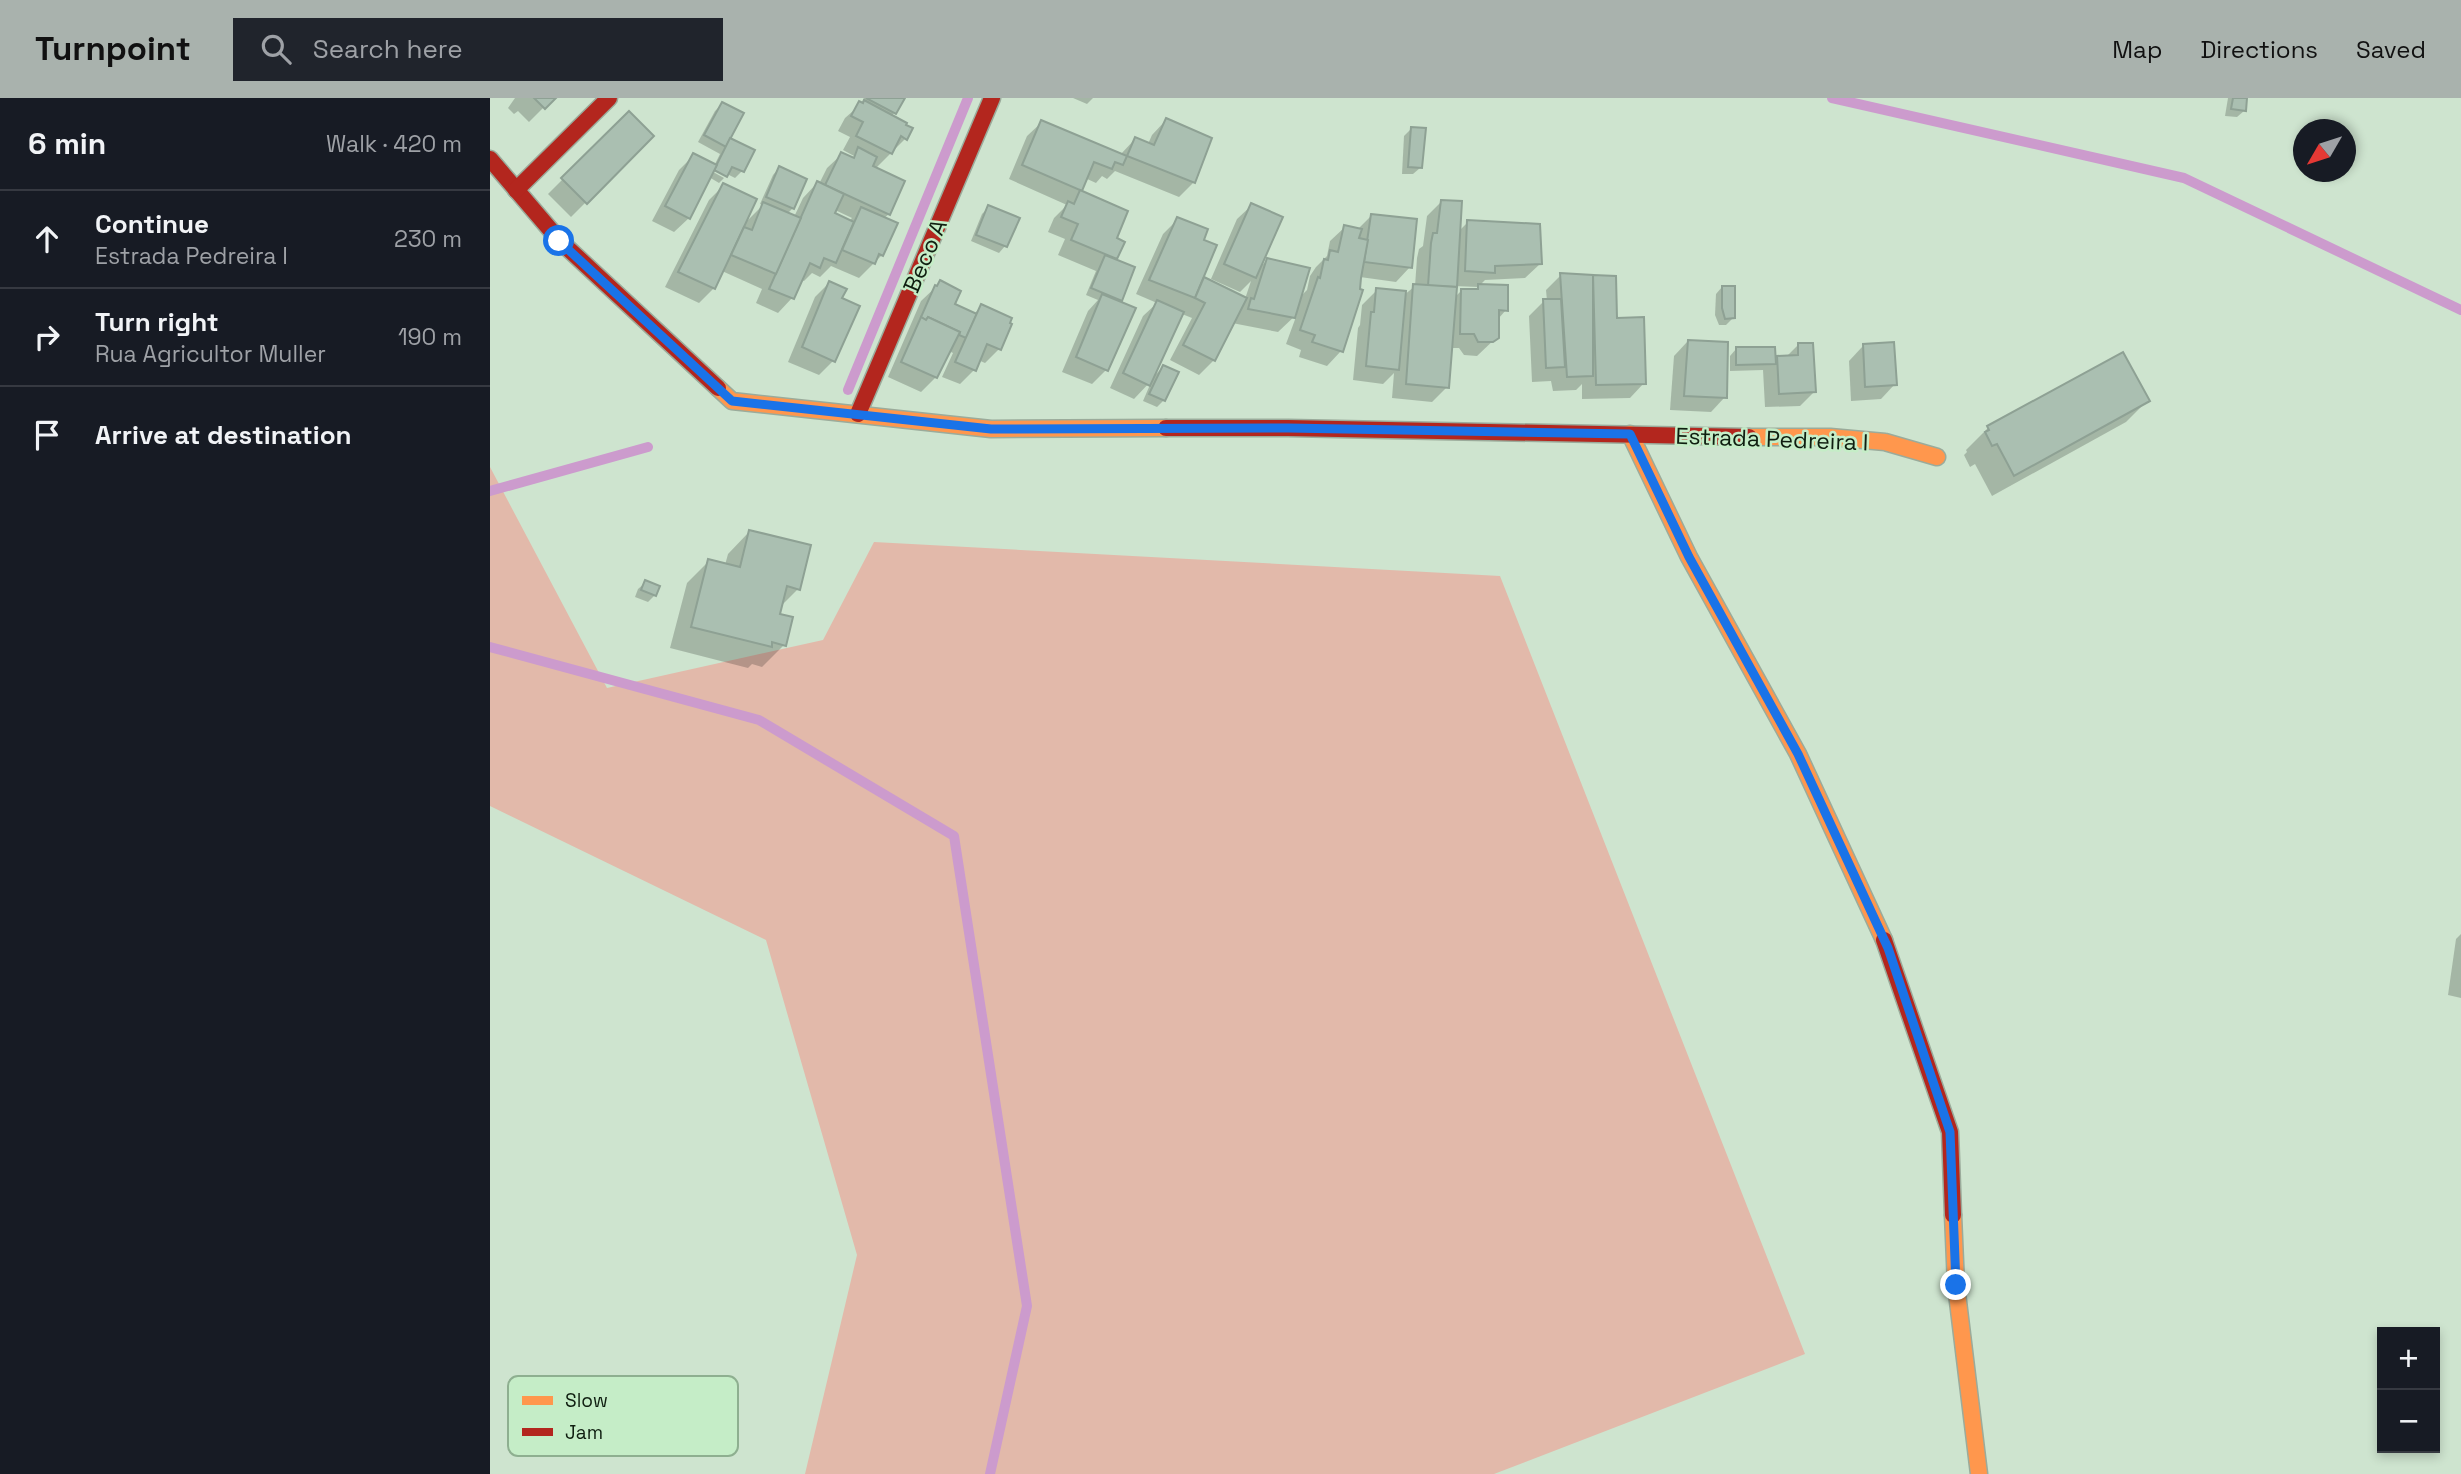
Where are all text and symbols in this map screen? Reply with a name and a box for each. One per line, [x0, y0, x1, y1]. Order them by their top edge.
search box [233, 18, 723, 81]
text: Turnpoint [35, 28, 191, 70]
icon: search [257, 30, 295, 68]
text: Search here [313, 32, 463, 66]
text: Map [2112, 34, 2162, 65]
text: Directions [2200, 34, 2318, 65]
text: Saved [2356, 34, 2426, 65]
north arrow [2293, 119, 2356, 182]
text: 6 min [28, 124, 106, 163]
text: Walk · 420 m [326, 129, 462, 159]
text: Continue [95, 207, 209, 241]
street label: Beco A [896, 215, 954, 297]
icon: ahead [28, 220, 66, 258]
text: 230 m [394, 224, 462, 254]
route start [543, 225, 574, 256]
text: Estrada Pedreira I [95, 241, 288, 271]
text: Turn right [95, 305, 219, 339]
icon: right [28, 318, 66, 356]
text: 190 m [398, 322, 462, 352]
text: Rua Agricultor Muller [95, 339, 326, 369]
icon: arrive [28, 416, 66, 454]
text: Arrive at destination [95, 418, 352, 452]
street label: Estrada Pedreira I [1675, 421, 1869, 457]
route end [1940, 1269, 1971, 1300]
map controls [2377, 1327, 2440, 1453]
button: + [2377, 1327, 2440, 1390]
legend [508, 1376, 738, 1456]
text: Slow [565, 1388, 608, 1413]
button: − [2377, 1390, 2440, 1453]
text: Jam [565, 1420, 603, 1445]

